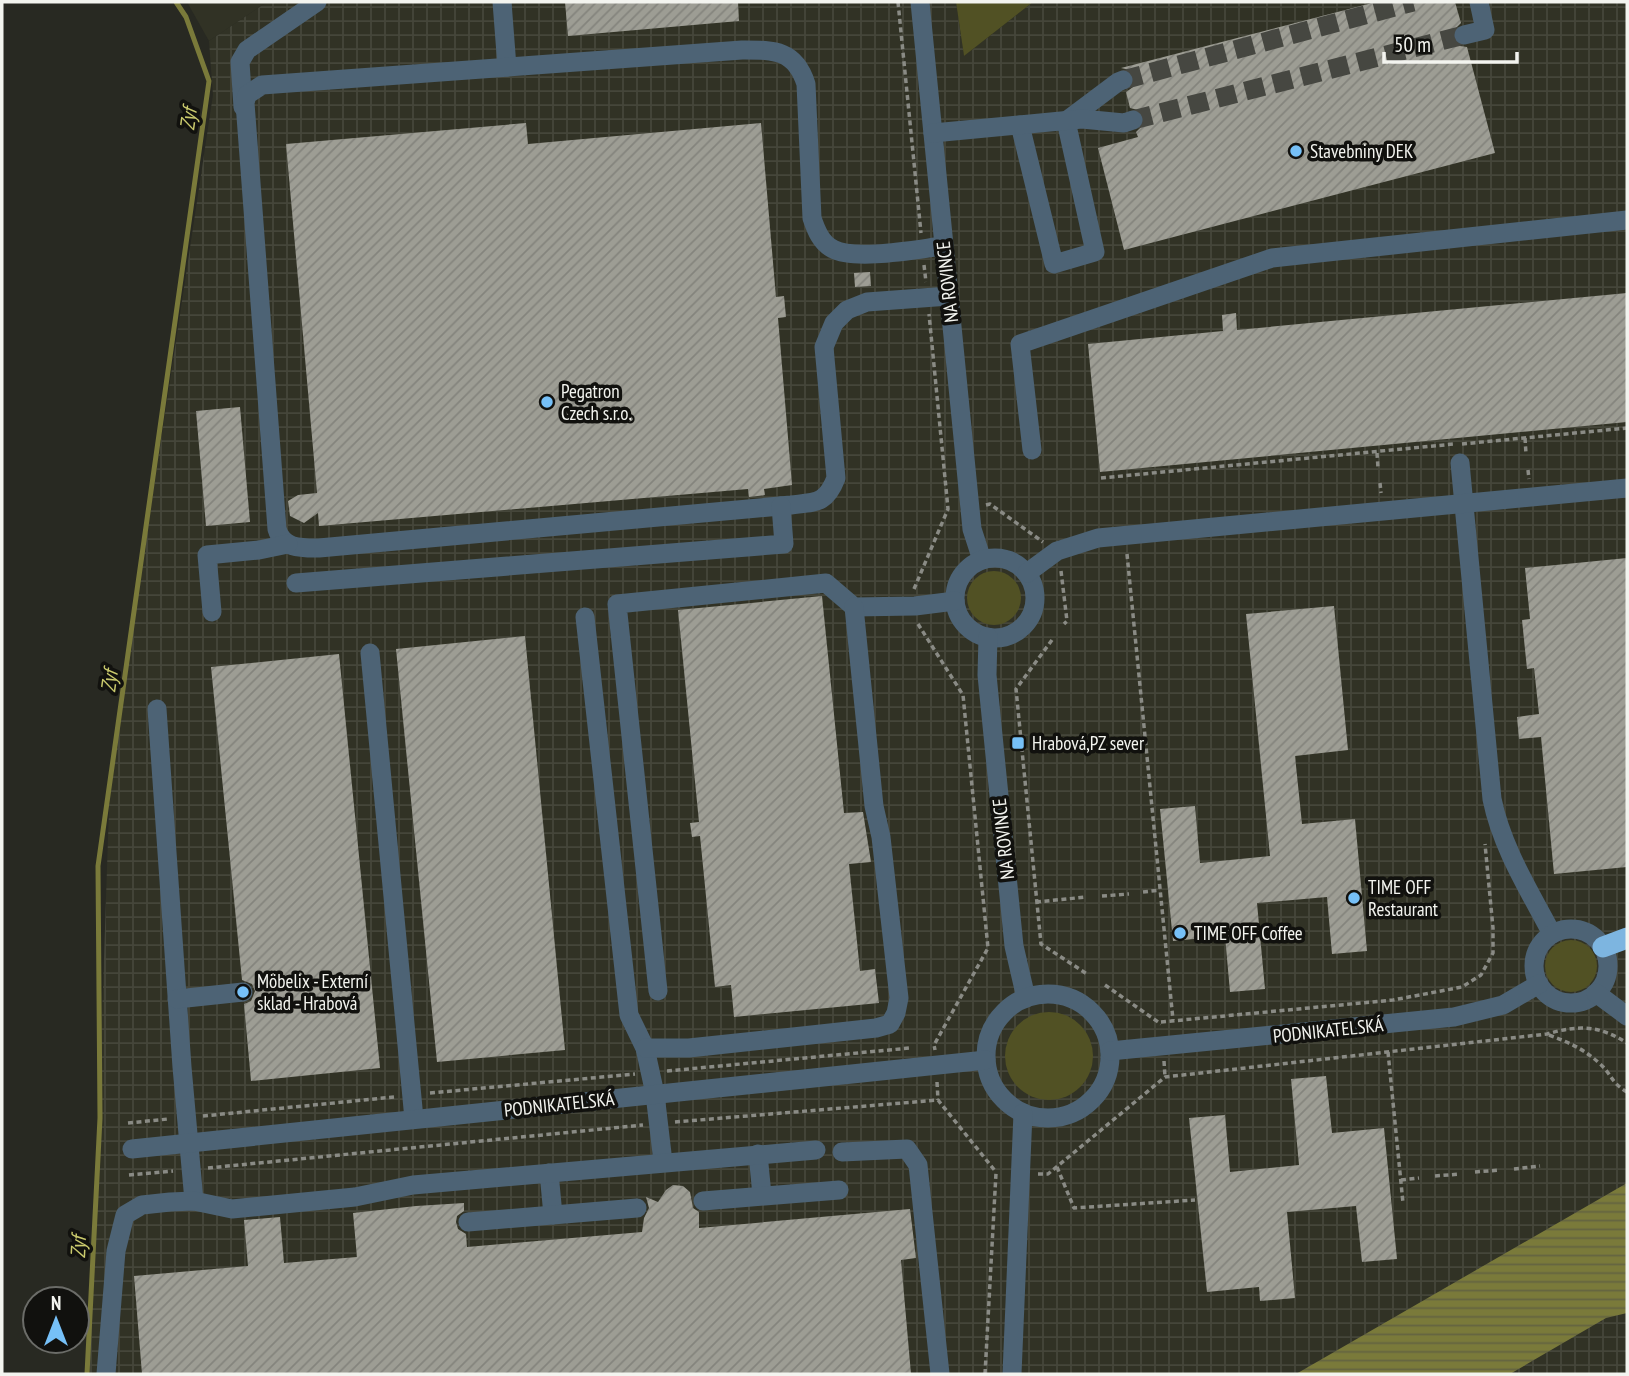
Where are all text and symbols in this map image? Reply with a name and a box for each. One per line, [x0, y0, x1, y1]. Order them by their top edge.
scale bar [1384, 21, 1517, 65]
text: 50 m [1394, 31, 1431, 58]
water label: Zyf [173, 102, 204, 132]
place label: Stavebniny DEK [1310, 139, 1413, 163]
marker: Stavebniny DEK [1288, 143, 1304, 159]
street label: NA ROVINCE [931, 240, 963, 324]
place label: Pegatron Czech s.r.o. [561, 379, 632, 425]
marker: Pegatron Czech s.r.o. [539, 394, 555, 410]
water label: Zyf [94, 664, 125, 694]
place label: Hrabová,PZ sever [1032, 731, 1145, 755]
marker: Hrabová,PZ sever [1010, 735, 1026, 751]
street label: NA ROVINCE [987, 797, 1019, 881]
place label: TIME OFF Restaurant [1368, 875, 1439, 921]
marker: TIME OFF Restaurant [1346, 890, 1362, 906]
place label: TIME OFF Coffee [1194, 921, 1303, 945]
marker: TIME OFF Coffee [1172, 925, 1188, 941]
place label: Möbelix - Externí sklad - Hrabová [257, 969, 368, 1015]
marker: Möbelix - Externí sklad - Hrabová [235, 984, 251, 1000]
street label: PODNIKATELSKÁ [1272, 1012, 1384, 1048]
street label: PODNIKATELSKÁ [503, 1086, 615, 1122]
water label: Zyf [64, 1231, 92, 1259]
north arrow [21, 1285, 91, 1355]
text: N [51, 1291, 61, 1315]

